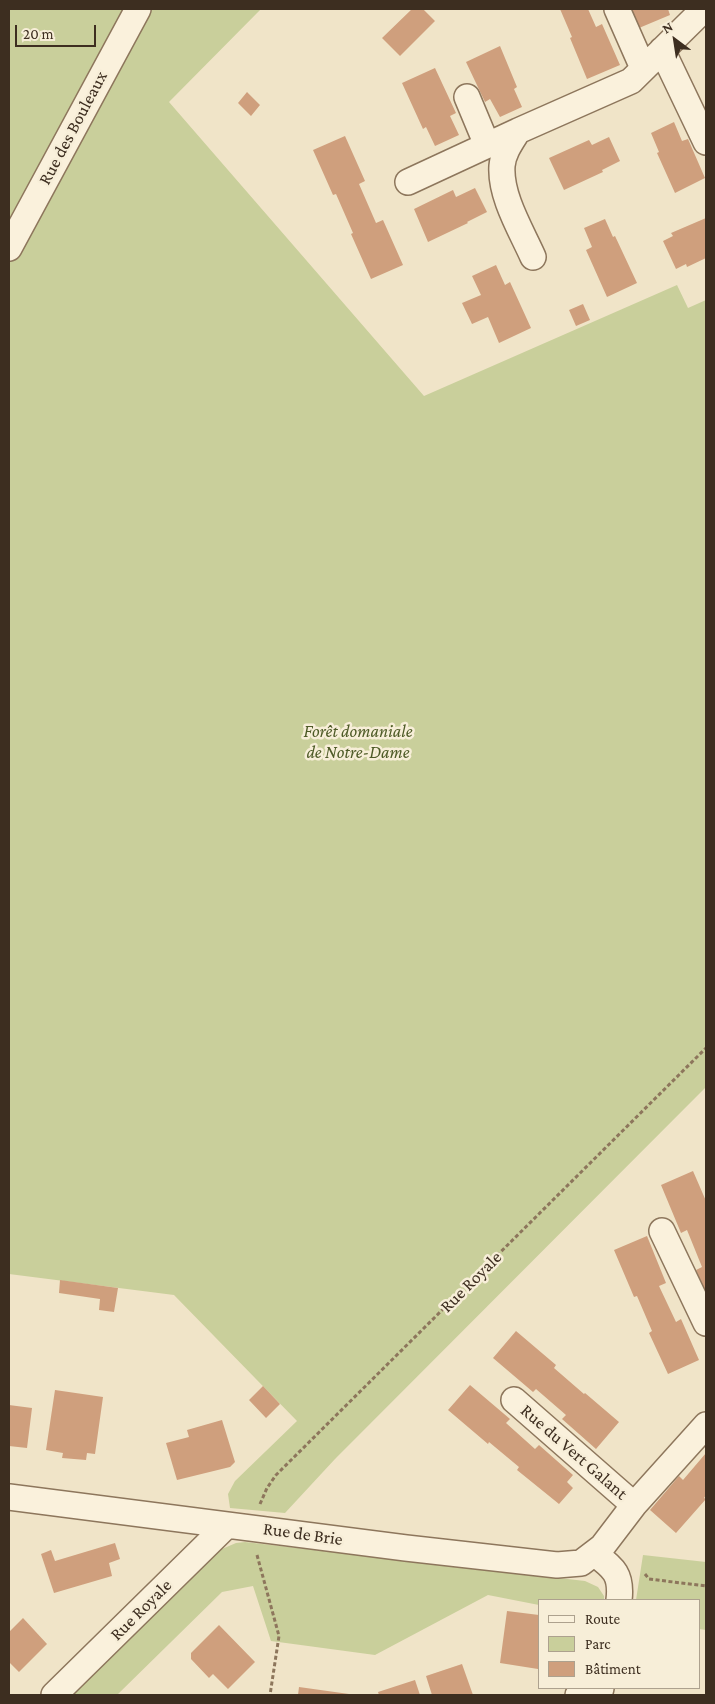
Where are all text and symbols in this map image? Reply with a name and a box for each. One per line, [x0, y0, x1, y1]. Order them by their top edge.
scale bar [18, 15, 99, 47]
north arrow [650, 15, 700, 65]
text: N [659, 18, 675, 36]
text: 20 m [23, 26, 54, 42]
street label: Rue des Bouleaux [34, 67, 112, 189]
park label: Forêt domaniale de Notre-Dame [303, 720, 413, 762]
street label: Rue Royale [436, 1247, 506, 1317]
street label: Rue du Vert Galant [516, 1400, 632, 1504]
street label: Rue de Brie [262, 1518, 344, 1550]
street label: Rue Royale [106, 1575, 176, 1645]
legend [538, 1599, 700, 1689]
text: Route [585, 1611, 620, 1627]
text: Parc [585, 1636, 611, 1652]
text: Bâtiment [585, 1661, 641, 1677]

